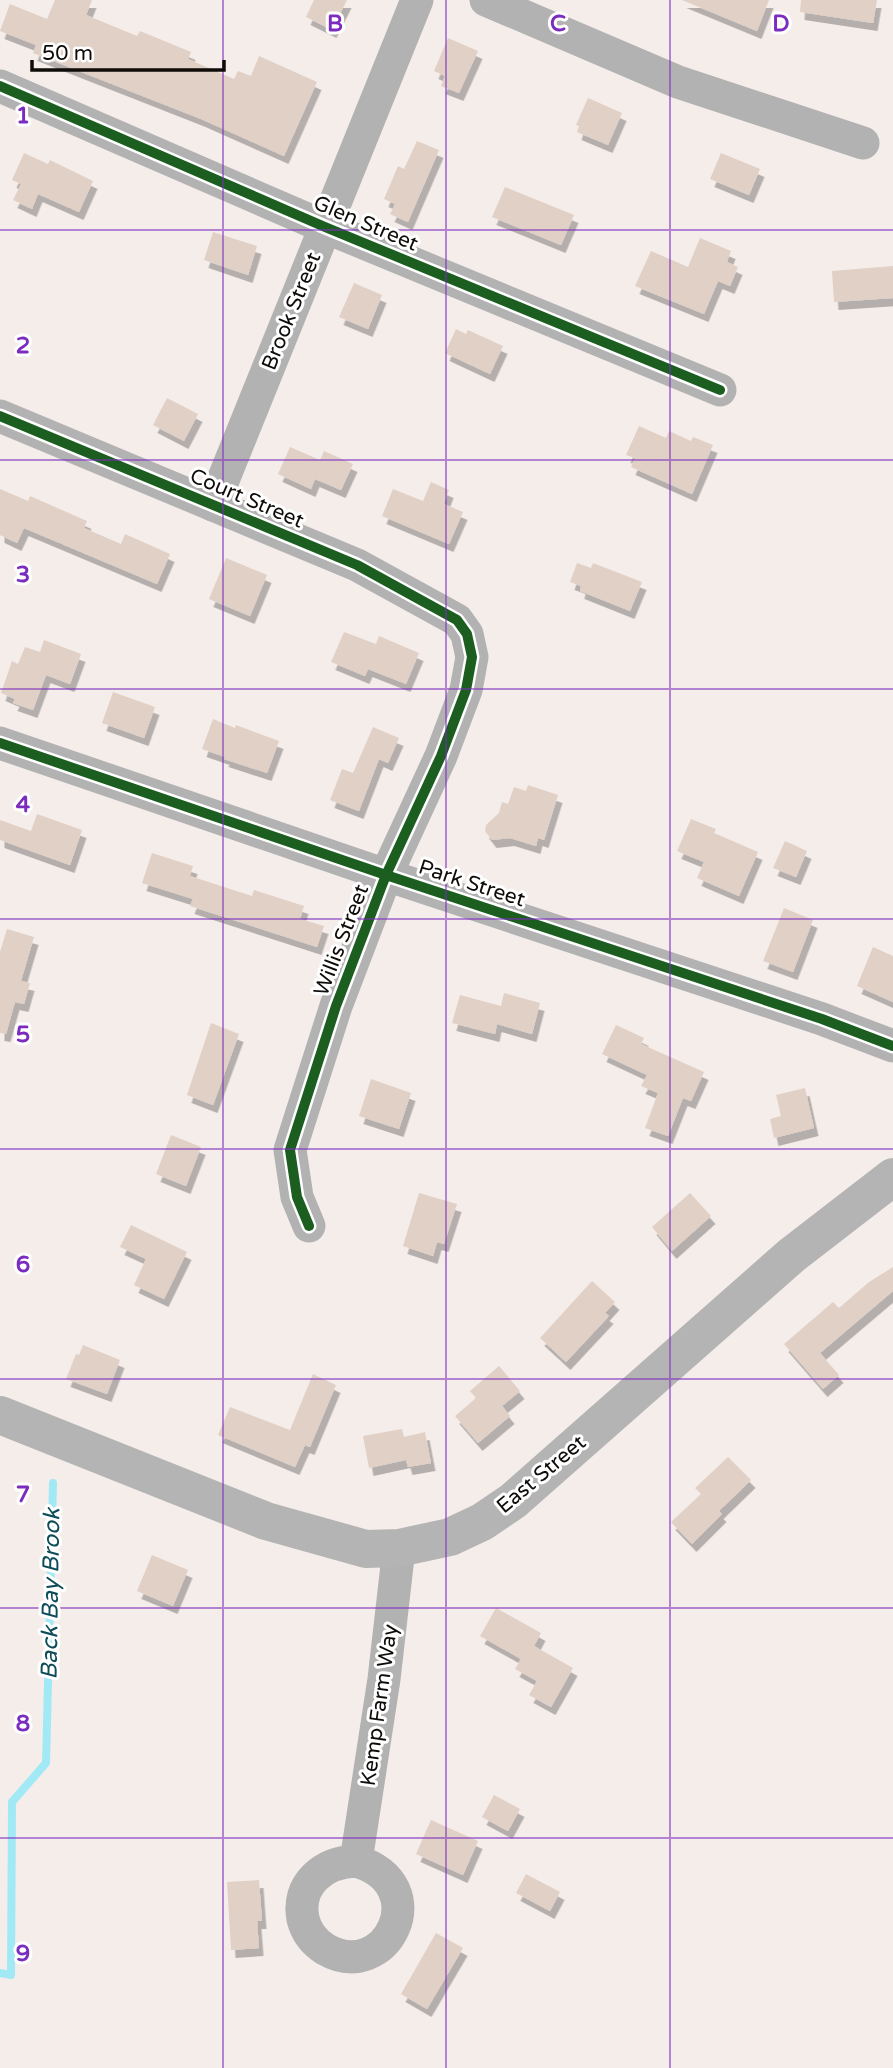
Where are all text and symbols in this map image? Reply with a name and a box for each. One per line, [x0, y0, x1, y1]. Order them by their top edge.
text: B [327, 10, 343, 38]
text: C [550, 10, 566, 38]
text: D [772, 10, 790, 38]
scale bar [32, 28, 224, 72]
text: 50 m [42, 41, 93, 66]
text: 1 [16, 102, 30, 130]
street label: Glen Street [310, 190, 422, 257]
street label: Brook Street [257, 249, 326, 374]
text: 2 [16, 332, 30, 360]
street label: Court Street [186, 463, 308, 534]
text: 3 [16, 561, 30, 589]
text: 4 [16, 791, 31, 819]
street label: Park Street [416, 855, 528, 912]
street label: Willis Street [309, 881, 374, 1000]
text: 5 [16, 1021, 30, 1049]
text: 6 [16, 1251, 30, 1279]
street label: East Street [492, 1430, 591, 1519]
text: 7 [16, 1481, 30, 1509]
water label: Back Bay Brook [36, 1507, 67, 1680]
street label: Kemp Farm Way [356, 1623, 403, 1788]
text: 8 [16, 1710, 30, 1738]
text: 9 [16, 1940, 30, 1968]

